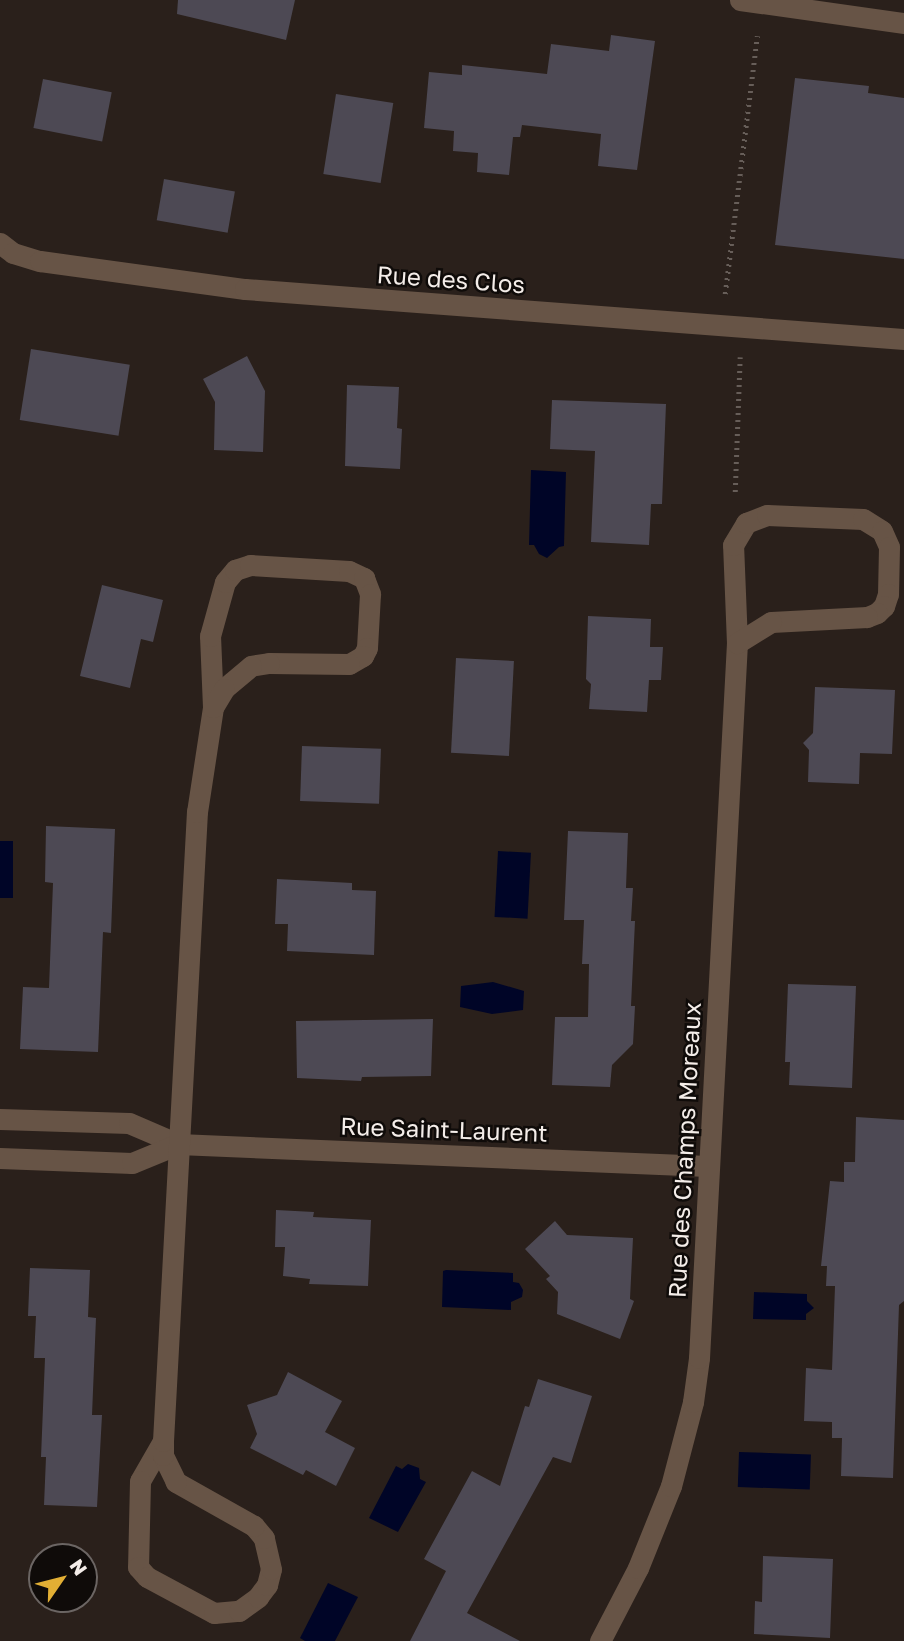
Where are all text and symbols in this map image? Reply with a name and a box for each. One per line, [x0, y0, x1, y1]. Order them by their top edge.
street label: Rue des Clos [376, 259, 526, 299]
street label: Rue des Champs Moreaux [662, 1001, 706, 1299]
street label: Rue Saint-Laurent [340, 1111, 548, 1147]
north arrow [28, 1543, 98, 1613]
text: N [65, 1554, 93, 1579]

